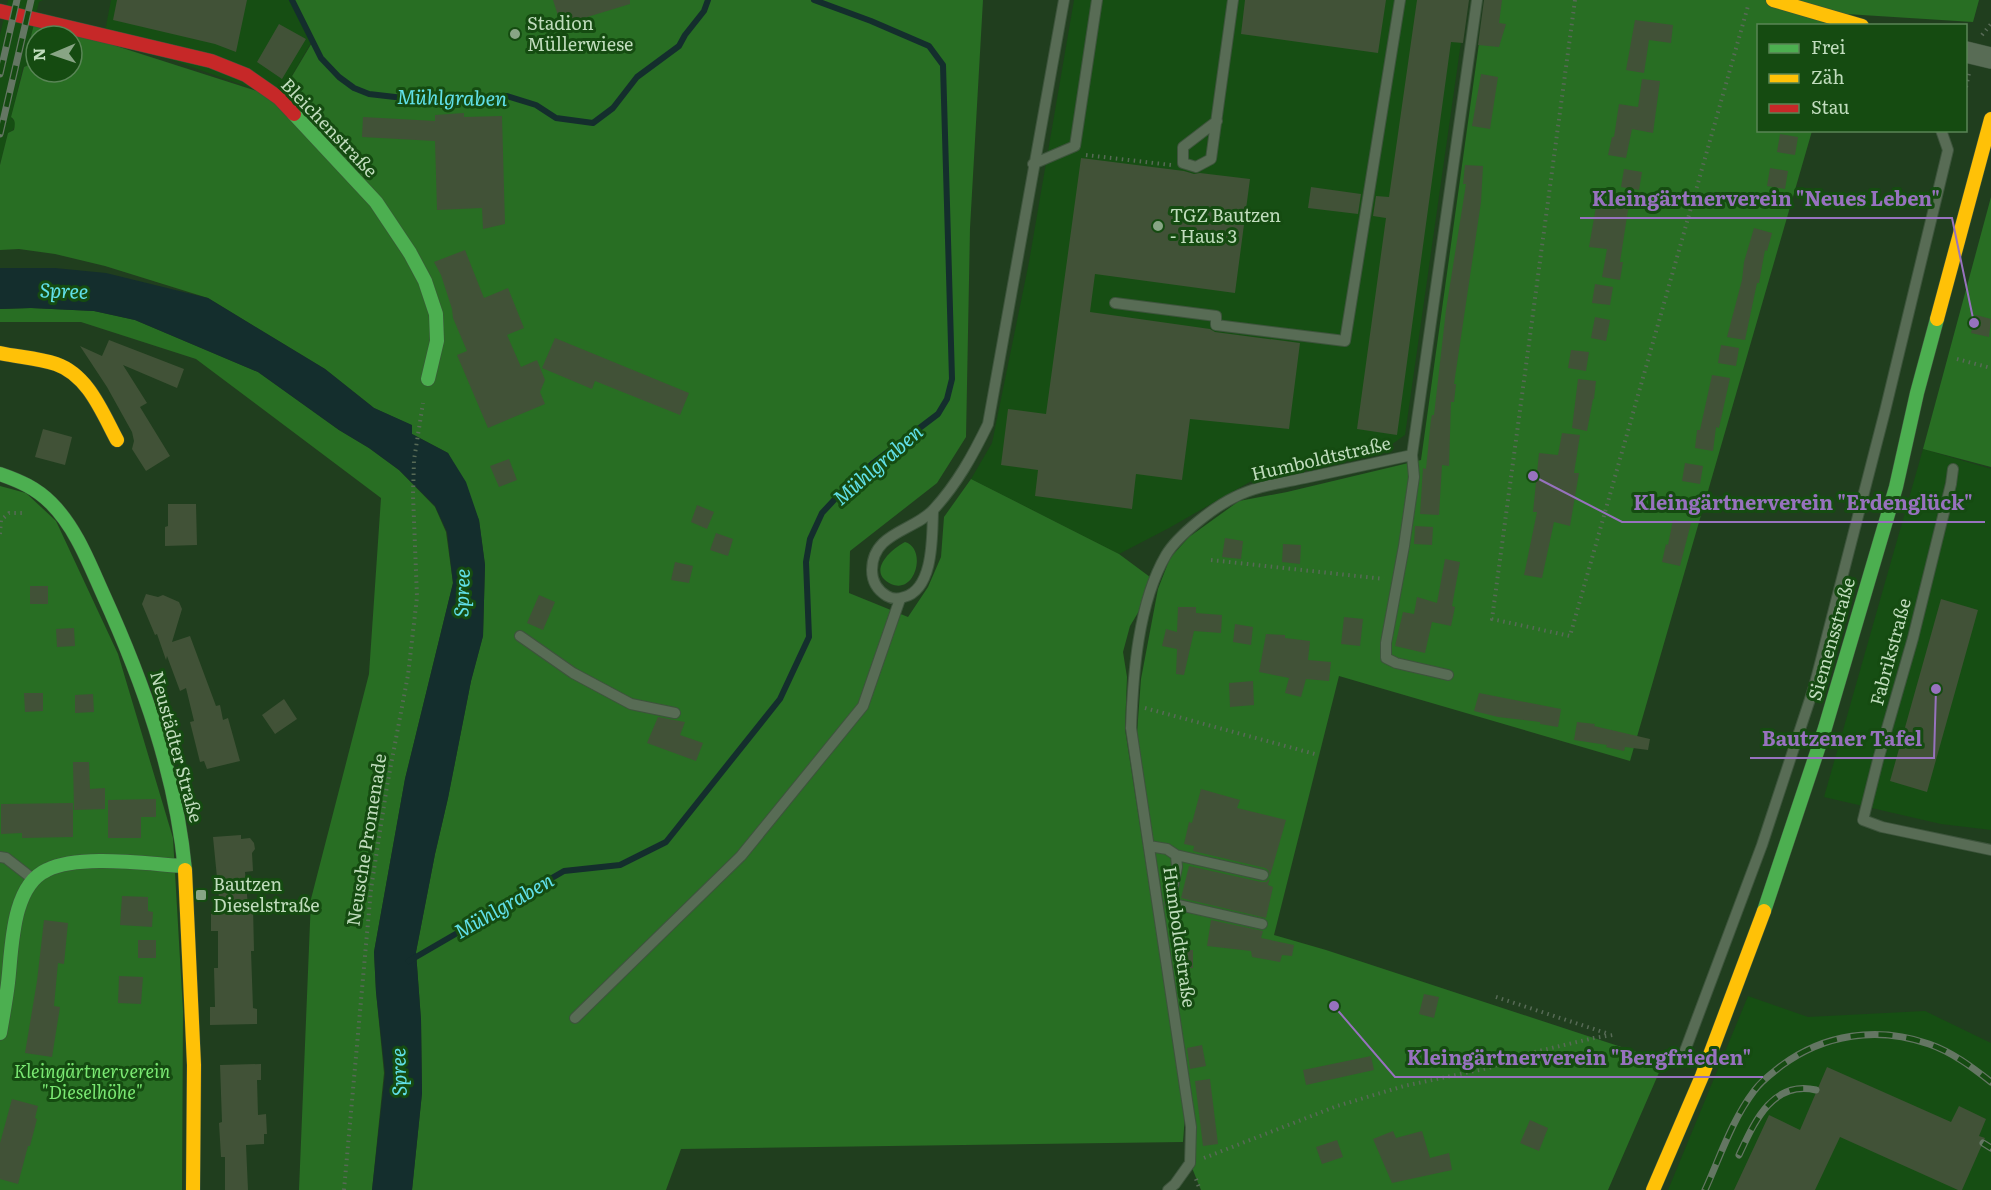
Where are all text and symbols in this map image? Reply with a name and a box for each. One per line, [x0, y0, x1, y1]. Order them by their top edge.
place label: Stadion Müllerwiese [527, 9, 633, 57]
north arrow [24, 24, 84, 84]
legend [1757, 24, 1967, 132]
marker: Stadion Müllerwiese [508, 27, 522, 41]
text: Frei [1811, 33, 1845, 60]
text: N [26, 47, 50, 62]
text: Zäh [1811, 63, 1845, 90]
street label: Bleichenstraße [275, 71, 385, 183]
water label: Mühlgraben [397, 80, 507, 112]
text: Stau [1811, 93, 1849, 120]
callout: Kleingärtnerverein "Neues Leben" [1580, 180, 1952, 218]
text: Kleingärtnerverein "Neues Leben" [1592, 182, 1940, 212]
place label: TGZ Bautzen - Haus 3 [1170, 201, 1281, 249]
marker: TGZ Bautzen - Haus 3 [1151, 219, 1165, 233]
water label: Spree [39, 273, 89, 305]
water label: Mühlgraben [825, 416, 928, 511]
street label: Humboldtstraße [1248, 428, 1393, 487]
callout: Kleingärtnerverein "Erdenglück" [1622, 484, 1985, 522]
text: Kleingärtnerverein "Erdenglück" [1633, 486, 1973, 516]
water label: Spree [444, 568, 476, 618]
street label: Siemensstraße [1800, 574, 1861, 703]
street label: Fabrikstraße [1862, 595, 1917, 708]
street label: Neustädter Straße [144, 668, 211, 825]
callout: Bautzener Tafel [1750, 720, 1934, 758]
text: Bautzener Tafel [1762, 722, 1922, 752]
street label: Neusche Promenade [339, 752, 392, 928]
water label: Mühlgraben [448, 864, 558, 945]
street label: Humboldtstraße [1157, 864, 1204, 1009]
place label: Bautzen Dieselstraße [213, 870, 320, 918]
marker: Bautzen Dieselstraße [194, 888, 208, 902]
callout: Kleingärtnerverein "Bergfrieden" [1395, 1039, 1763, 1077]
text: Kleingärtnerverein "Bergfrieden" [1407, 1041, 1751, 1071]
water label: Spree [381, 1047, 413, 1097]
park label: Kleingärtnerverein "Dieselhöhe" [14, 1057, 170, 1105]

